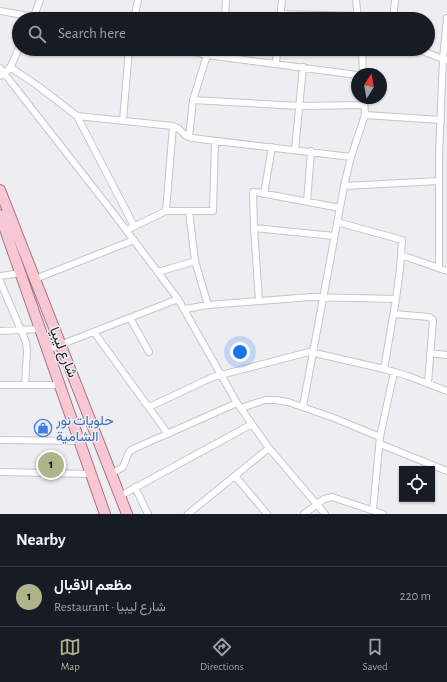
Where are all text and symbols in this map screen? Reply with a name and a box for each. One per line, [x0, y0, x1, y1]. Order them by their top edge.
search box [12, 12, 435, 56]
icon: search [26, 23, 48, 45]
text: Search here [58, 26, 126, 41]
north arrow [351, 68, 387, 104]
street label: شارع ليبيا [44, 325, 80, 381]
your location [230, 342, 250, 362]
place label: حلويات نور الشامية [55, 414, 114, 444]
shop icon: حلويات نور الشامية [33, 418, 53, 438]
pin: 1 [38, 450, 64, 480]
map controls [399, 466, 435, 502]
button: locate [399, 466, 435, 502]
text: Nearby [16, 531, 66, 548]
text: مظعم الاقبال [54, 578, 132, 593]
text: 1 [27, 590, 31, 603]
text: 220 m [400, 590, 431, 603]
text: Restaurant · شارع ليبيا [54, 601, 166, 614]
tab: Map [59, 636, 81, 673]
tab: Directions [200, 636, 244, 673]
tab: Saved [362, 636, 388, 673]

